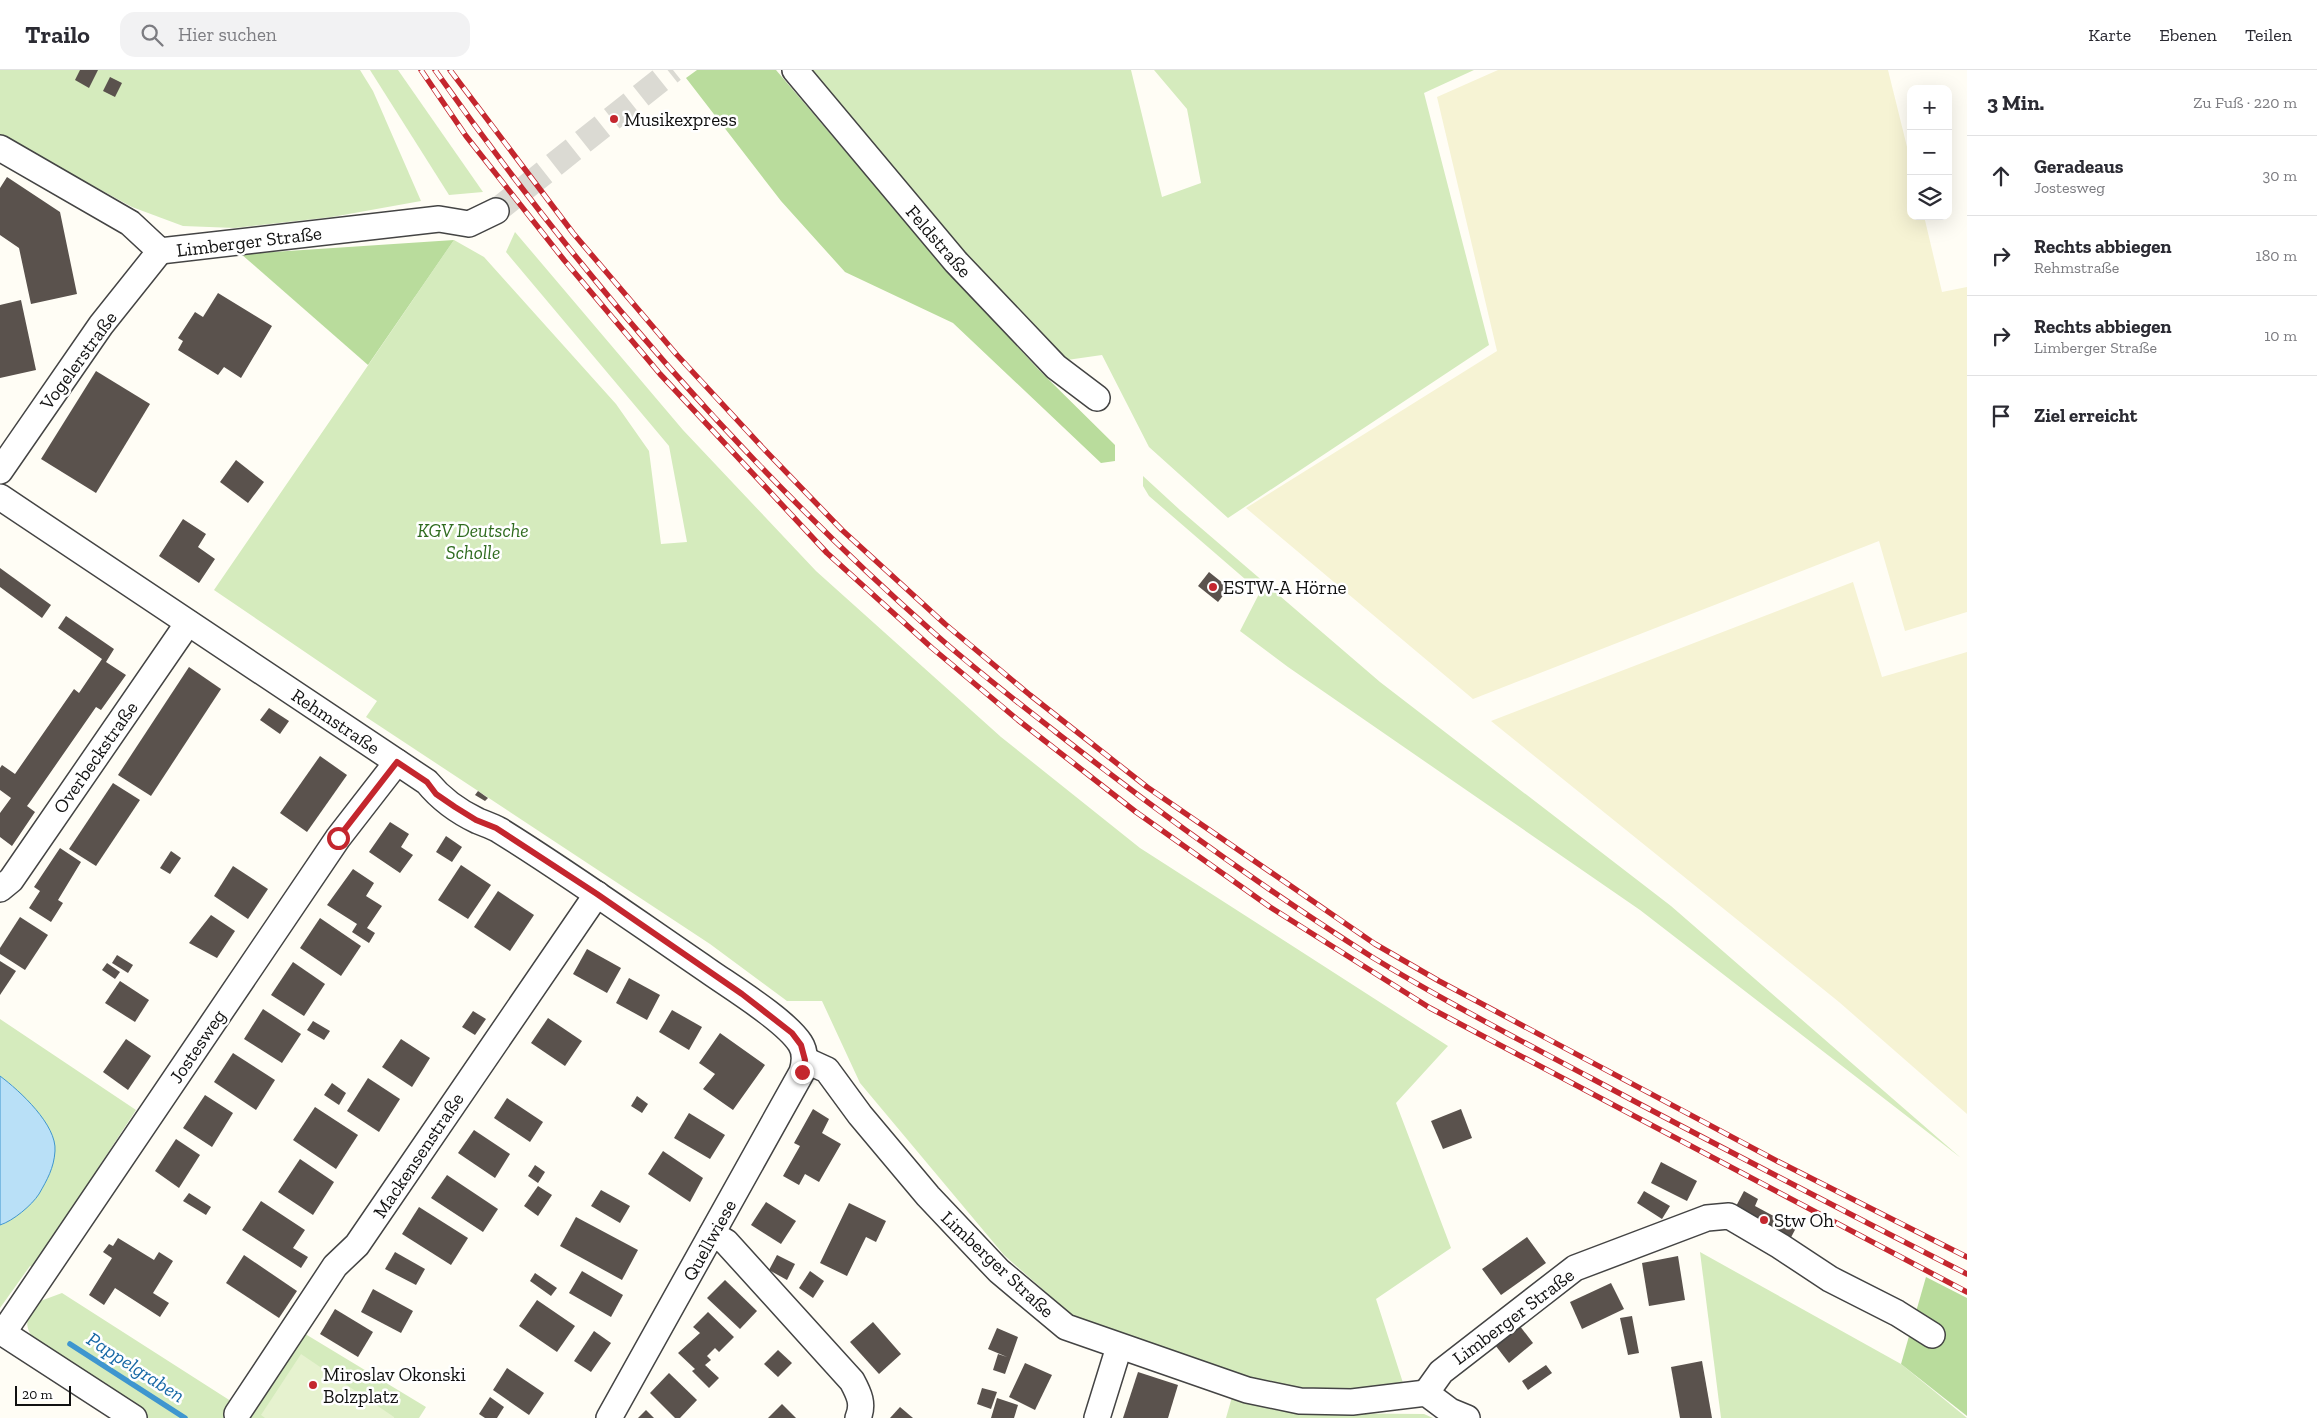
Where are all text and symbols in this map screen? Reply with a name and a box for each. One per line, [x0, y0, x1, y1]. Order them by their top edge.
search box [120, 12, 470, 57]
text: Trailo [25, 20, 90, 49]
icon: search [138, 21, 166, 49]
text: Hier suchen [178, 23, 277, 46]
text: Karte [2088, 24, 2131, 46]
text: Ebenen [2159, 24, 2217, 46]
text: Teilen [2245, 24, 2292, 46]
map controls [1907, 85, 1952, 220]
button: + [1907, 85, 1952, 130]
text: 3 Min. [1987, 90, 2044, 115]
text: Zu Fuß · 220 m [2193, 93, 2297, 112]
place label: Musikexpress [624, 108, 737, 131]
marker: Musikexpress [608, 113, 620, 125]
button: − [1907, 130, 1952, 175]
text: Geradeaus [2034, 155, 2124, 178]
icon: ahead [1987, 162, 2015, 190]
text: 30 m [2263, 166, 2297, 185]
button: layers [1907, 175, 1952, 220]
text: Jostesweg [2034, 178, 2105, 197]
street label: Feldstraße [901, 200, 976, 282]
street label: Limberger Straße [175, 221, 323, 262]
text: Rechts abbiegen [2034, 235, 2172, 258]
icon: right [1987, 242, 2015, 270]
text: 180 m [2256, 246, 2297, 265]
text: Rehmstraße [2034, 258, 2119, 277]
street label: Vogelerstraße [34, 307, 122, 415]
text: Rechts abbiegen [2034, 315, 2172, 338]
icon: right [1987, 322, 2015, 350]
text: 10 m [2264, 326, 2297, 345]
text: Limberger Straße [2034, 338, 2157, 357]
icon: arrive [1987, 402, 2015, 430]
text: Ziel erreicht [2034, 404, 2137, 427]
park label: KGV Deutsche Scholle [417, 519, 529, 564]
place label: ESTW-A Hörne [1223, 576, 1347, 599]
marker: ESTW-A Hörne [1207, 581, 1219, 593]
street label: Rehmstraße [287, 684, 384, 759]
street label: Overbeckstraße [48, 697, 143, 818]
route start [327, 827, 350, 850]
street label: Jostesweg [164, 1004, 231, 1088]
route end [791, 1061, 814, 1084]
street label: Mackensenstraße [368, 1088, 469, 1222]
street label: Quellwiese [678, 1195, 741, 1285]
street label: Limberger Straße [936, 1206, 1059, 1323]
place label: Stw Oh [1774, 1209, 1834, 1232]
marker: Stw Oh [1758, 1214, 1770, 1226]
street label: Limberger Straße [1448, 1263, 1579, 1370]
water label: Pappelgraben [83, 1326, 189, 1408]
place label: Miroslav Okonski Bolzplatz [323, 1363, 466, 1408]
marker: Miroslav Okonski Bolzplatz [307, 1379, 319, 1391]
scale bar [15, 1383, 71, 1406]
text: 20 m [22, 1386, 53, 1403]

